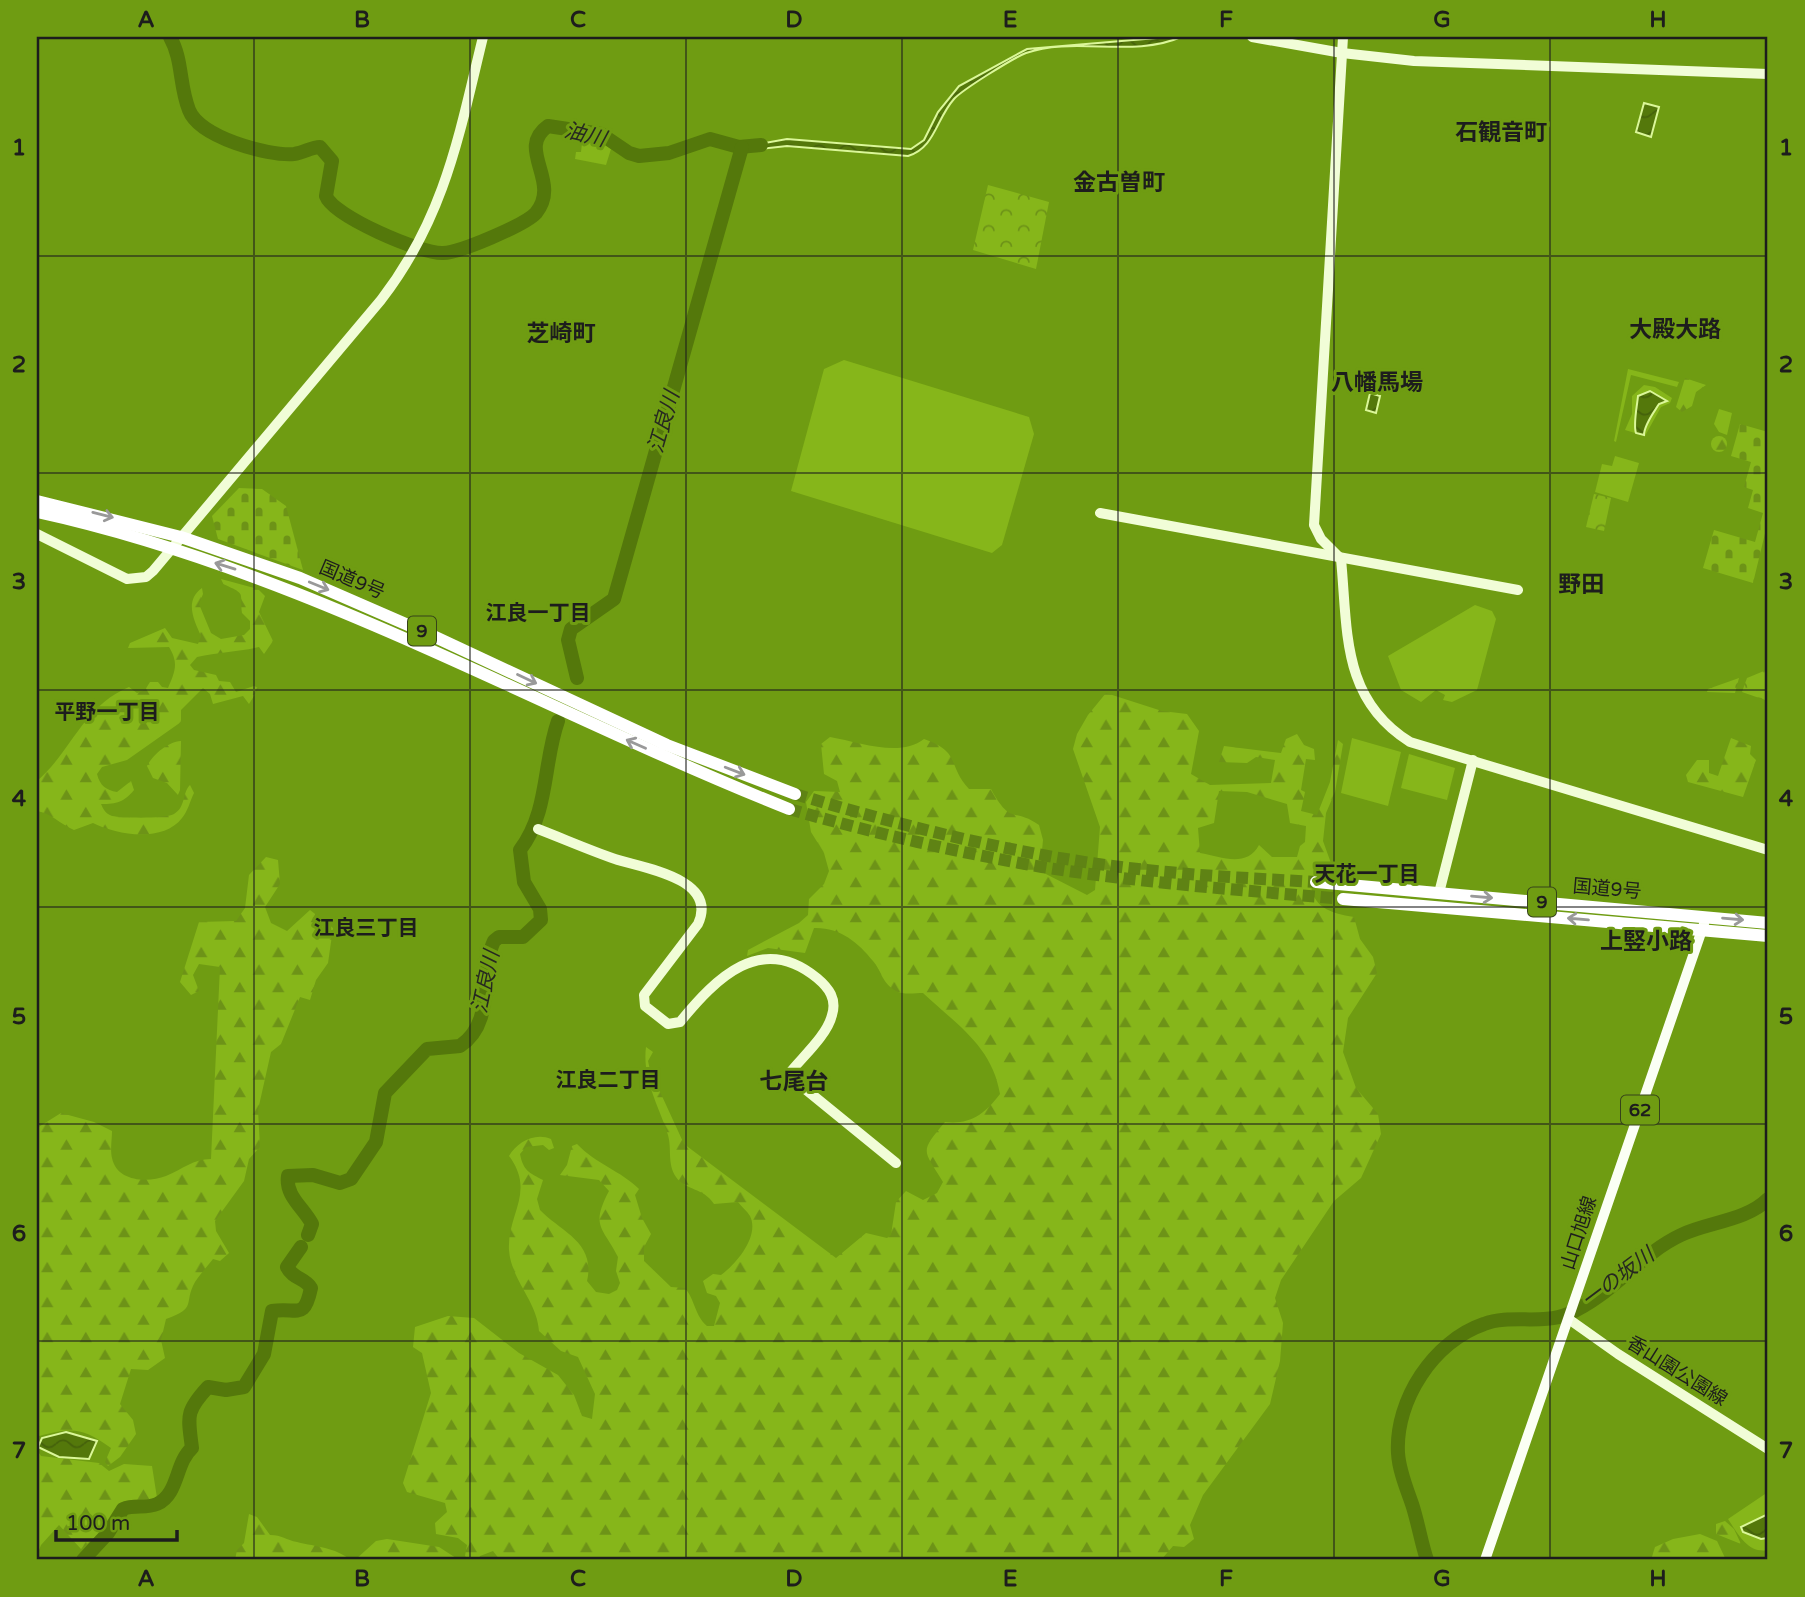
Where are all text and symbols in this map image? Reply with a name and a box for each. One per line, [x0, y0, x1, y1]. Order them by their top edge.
text: A [137, 6, 155, 34]
text: B [354, 6, 370, 34]
text: C [570, 6, 586, 34]
text: D [785, 6, 803, 34]
text: E [1003, 6, 1017, 34]
text: F [1219, 6, 1233, 34]
text: G [1433, 6, 1451, 34]
text: H [1649, 6, 1667, 34]
water label: 油川 [562, 118, 610, 153]
district label: 石観音町 [1455, 119, 1547, 147]
text: 1 [12, 134, 26, 162]
text: 1 [1779, 134, 1793, 162]
district label: 金古曽町 [1073, 169, 1165, 197]
district label: 大殿大路 [1629, 316, 1721, 344]
district label: 芝崎町 [527, 320, 596, 348]
text: 2 [12, 351, 26, 379]
text: 2 [1779, 351, 1793, 379]
district label: 八幡馬場 [1331, 369, 1423, 397]
water label: 江良川 [643, 386, 685, 456]
one-way arrow [91, 509, 114, 522]
street label: 国道9号 [316, 556, 388, 604]
one-way arrow [215, 559, 237, 572]
text: 3 [12, 568, 26, 596]
text: 3 [1779, 568, 1793, 596]
district label: 野田 [1558, 571, 1604, 599]
one-way arrow [308, 581, 330, 594]
district label: 江良一丁目 [486, 601, 591, 626]
road number: 9 [408, 616, 436, 646]
one-way arrow [516, 673, 537, 686]
district label: 平野一丁目 [55, 700, 160, 725]
one-way arrow [626, 737, 647, 750]
one-way arrow [723, 766, 745, 779]
text: 4 [12, 785, 27, 813]
text: 4 [1779, 785, 1794, 813]
district label: 天花一丁目 [1315, 862, 1420, 887]
street label: 国道9号 [1572, 875, 1642, 903]
road number: 9 [1528, 888, 1556, 917]
one-way arrow [1470, 891, 1493, 904]
one-way arrow [1567, 912, 1590, 925]
one-way arrow [1721, 913, 1744, 926]
district label: 江良三丁目 [314, 916, 419, 941]
district label: 上竪小路 [1600, 928, 1692, 956]
water label: 江良川 [467, 947, 505, 1015]
text: 5 [12, 1003, 26, 1031]
text: 5 [1779, 1003, 1793, 1031]
district label: 江良二丁目 [556, 1068, 661, 1093]
district label: 七尾台 [760, 1068, 829, 1096]
road number: 62 [1621, 1096, 1659, 1125]
street label: 山口旭線 [1557, 1193, 1601, 1273]
text: 6 [12, 1220, 26, 1248]
text: 6 [1779, 1220, 1793, 1248]
water label: 一の坂川 [1577, 1242, 1661, 1313]
street label: 香山園公園線 [1623, 1331, 1731, 1411]
text: 7 [12, 1437, 26, 1465]
text: 7 [1779, 1437, 1793, 1465]
scale bar [56, 1499, 177, 1543]
text: 100 m [66, 1511, 130, 1536]
text: A [137, 1565, 155, 1593]
text: B [354, 1565, 370, 1593]
text: C [570, 1565, 586, 1593]
text: D [785, 1565, 803, 1593]
text: E [1003, 1565, 1017, 1593]
text: F [1219, 1565, 1233, 1593]
text: G [1433, 1565, 1451, 1593]
text: H [1649, 1565, 1667, 1593]

